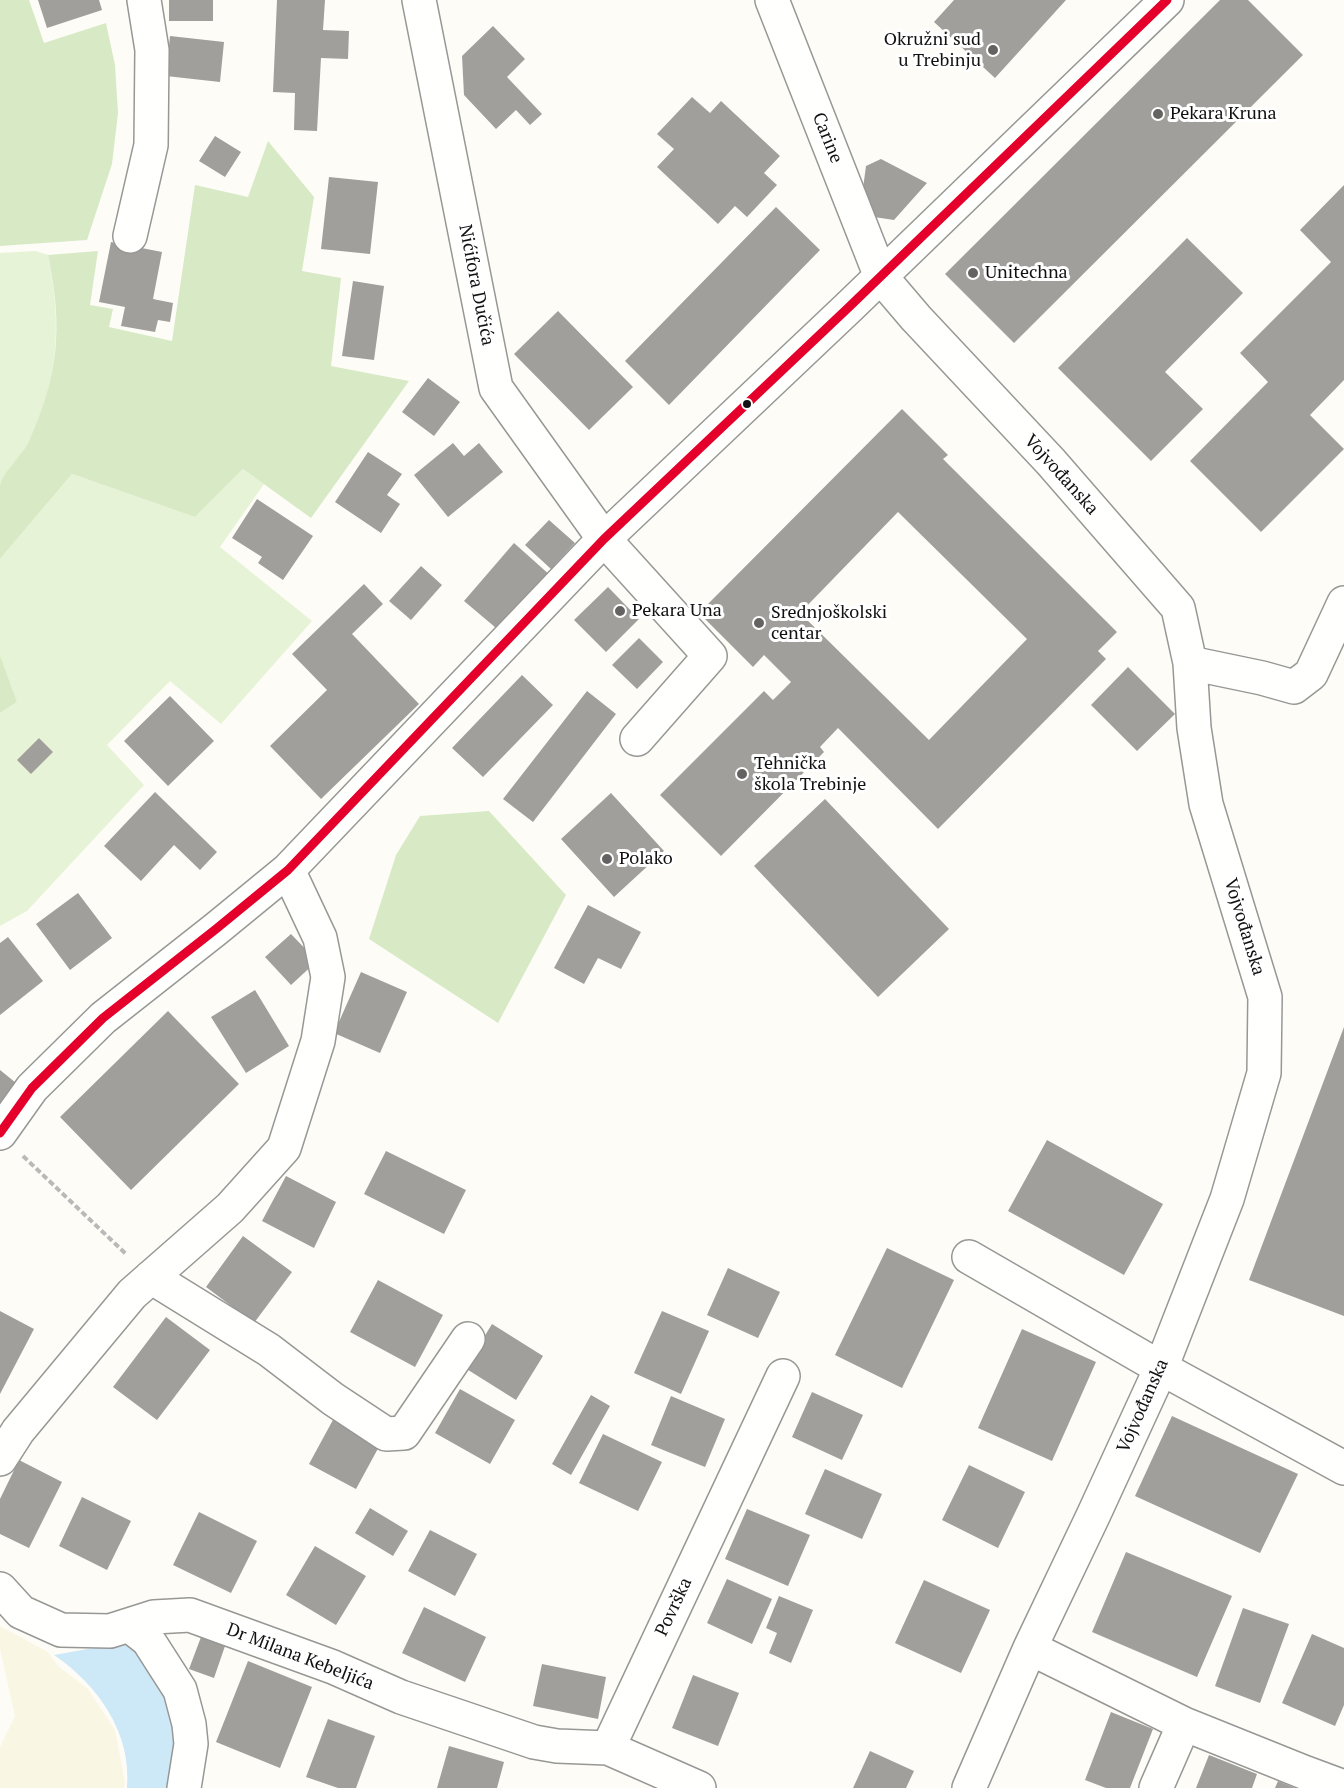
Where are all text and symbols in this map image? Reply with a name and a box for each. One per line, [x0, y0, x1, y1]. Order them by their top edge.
place label: Okružni sud u Trebinju [884, 29, 981, 72]
marker: Okružni sud u Trebinju [986, 43, 1000, 57]
place label: Pekara Kruna [1170, 103, 1277, 125]
marker: Pekara Kruna [1151, 107, 1165, 121]
street label: Carine [807, 109, 847, 167]
street label: Nićifora Dučića [454, 223, 498, 347]
place label: Unitechna [985, 262, 1068, 284]
marker: Unitechna [966, 266, 980, 280]
unlabelled marker [741, 398, 753, 410]
street label: Vojvođanska [1019, 430, 1103, 520]
place label: Pekara Una [632, 600, 722, 622]
place label: Srednjoškolski centar [771, 602, 887, 644]
marker: Pekara Una [613, 604, 627, 618]
marker: Srednjoškolski centar [752, 616, 766, 630]
place label: Tehnička škola Trebinje [754, 753, 866, 795]
marker: Tehnička škola Trebinje [735, 767, 749, 781]
place label: Polako [619, 848, 673, 870]
marker: Polako [600, 852, 614, 866]
street label: Vojvođanska [1219, 876, 1269, 978]
street label: Vojvođanska [1113, 1356, 1173, 1456]
street label: Površka [651, 1574, 697, 1640]
street label: Dr Milana Kebeljića [223, 1619, 377, 1695]

